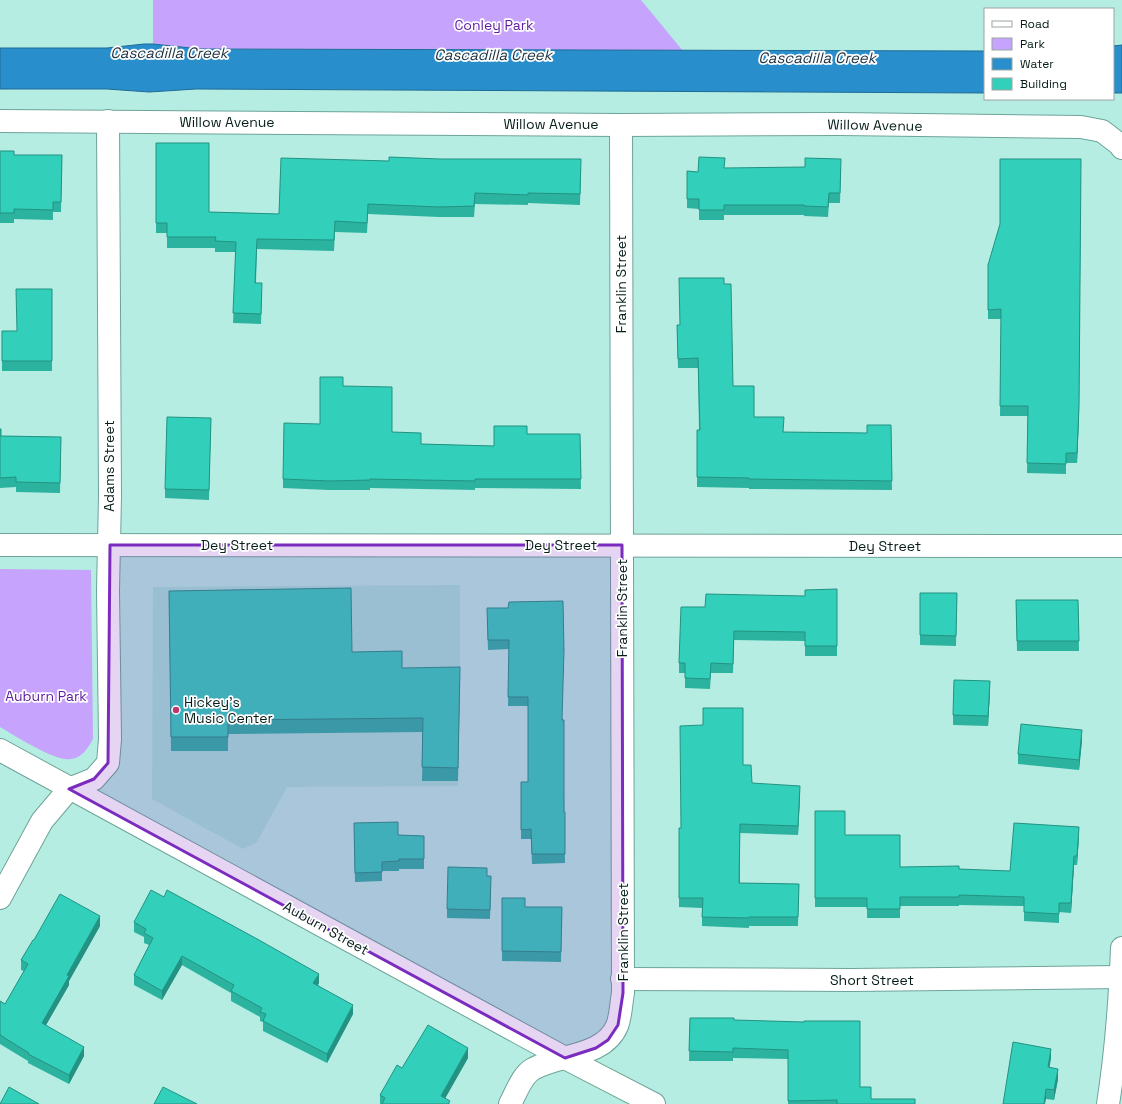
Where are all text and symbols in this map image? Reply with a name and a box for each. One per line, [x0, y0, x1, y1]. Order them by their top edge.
legend [984, 8, 1114, 100]
park label: Conley Park [454, 16, 534, 34]
text: Road [1020, 16, 1049, 32]
text: Park [1020, 36, 1045, 52]
water label: Cascadilla Creek [110, 43, 230, 62]
water label: Cascadilla Creek [434, 45, 554, 64]
water label: Cascadilla Creek [758, 48, 878, 67]
text: Water [1020, 56, 1054, 72]
text: Building [1020, 76, 1067, 92]
street label: Willow Avenue [179, 113, 275, 131]
street label: Willow Avenue [503, 115, 599, 133]
street label: Willow Avenue [827, 115, 923, 135]
street label: Franklin Street [612, 235, 630, 333]
street label: Adams Street [100, 420, 118, 512]
street label: Dey Street [201, 536, 273, 554]
street label: Dey Street [525, 536, 597, 554]
street label: Dey Street [849, 537, 921, 555]
street label: Franklin Street [613, 559, 631, 657]
park label: Auburn Park [5, 687, 87, 705]
place label: Hickey's Music Center [184, 693, 273, 727]
marker: Hickey's Music Center [171, 705, 181, 715]
street label: Franklin Street [614, 883, 632, 981]
street label: Auburn Street [280, 897, 372, 959]
street label: Short Street [830, 971, 914, 989]

